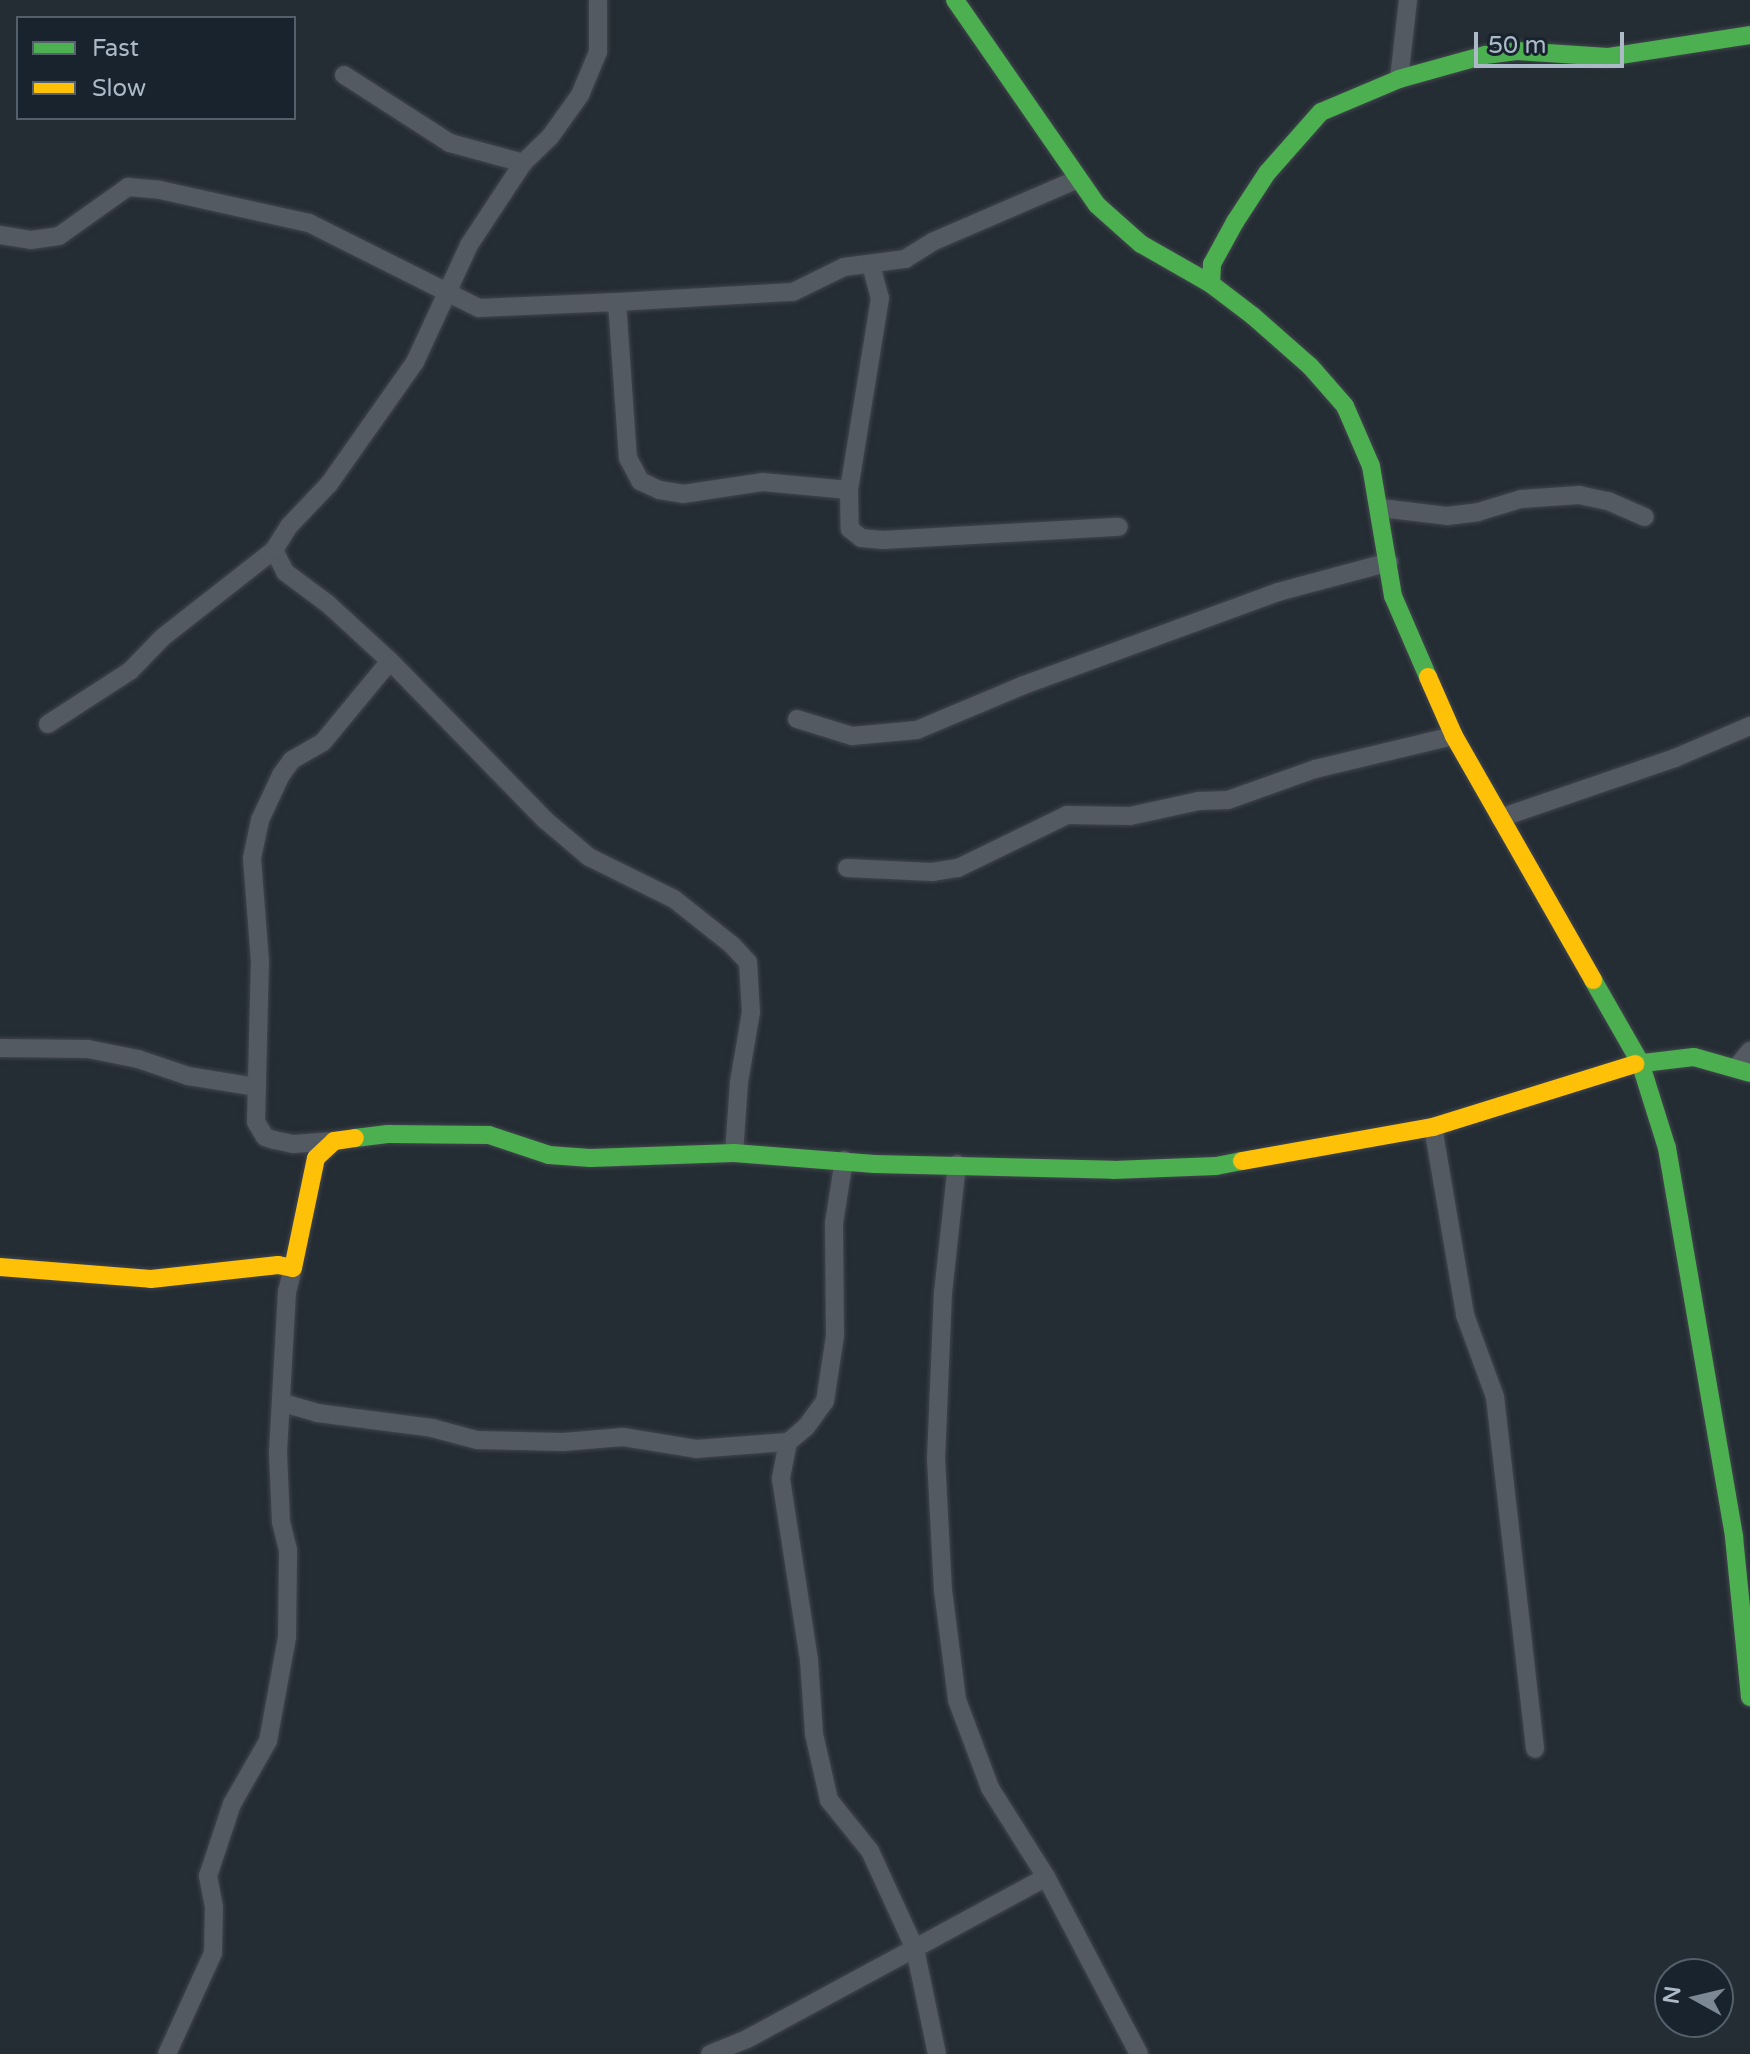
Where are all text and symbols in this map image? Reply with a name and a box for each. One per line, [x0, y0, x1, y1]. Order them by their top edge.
legend [16, 16, 296, 120]
scale bar [1478, 16, 1628, 66]
text: 50 m [1488, 31, 1546, 60]
text: Fast [92, 34, 139, 63]
text: Slow [92, 74, 146, 103]
north arrow [1654, 1958, 1734, 2038]
text: N [1658, 1984, 1686, 2006]

